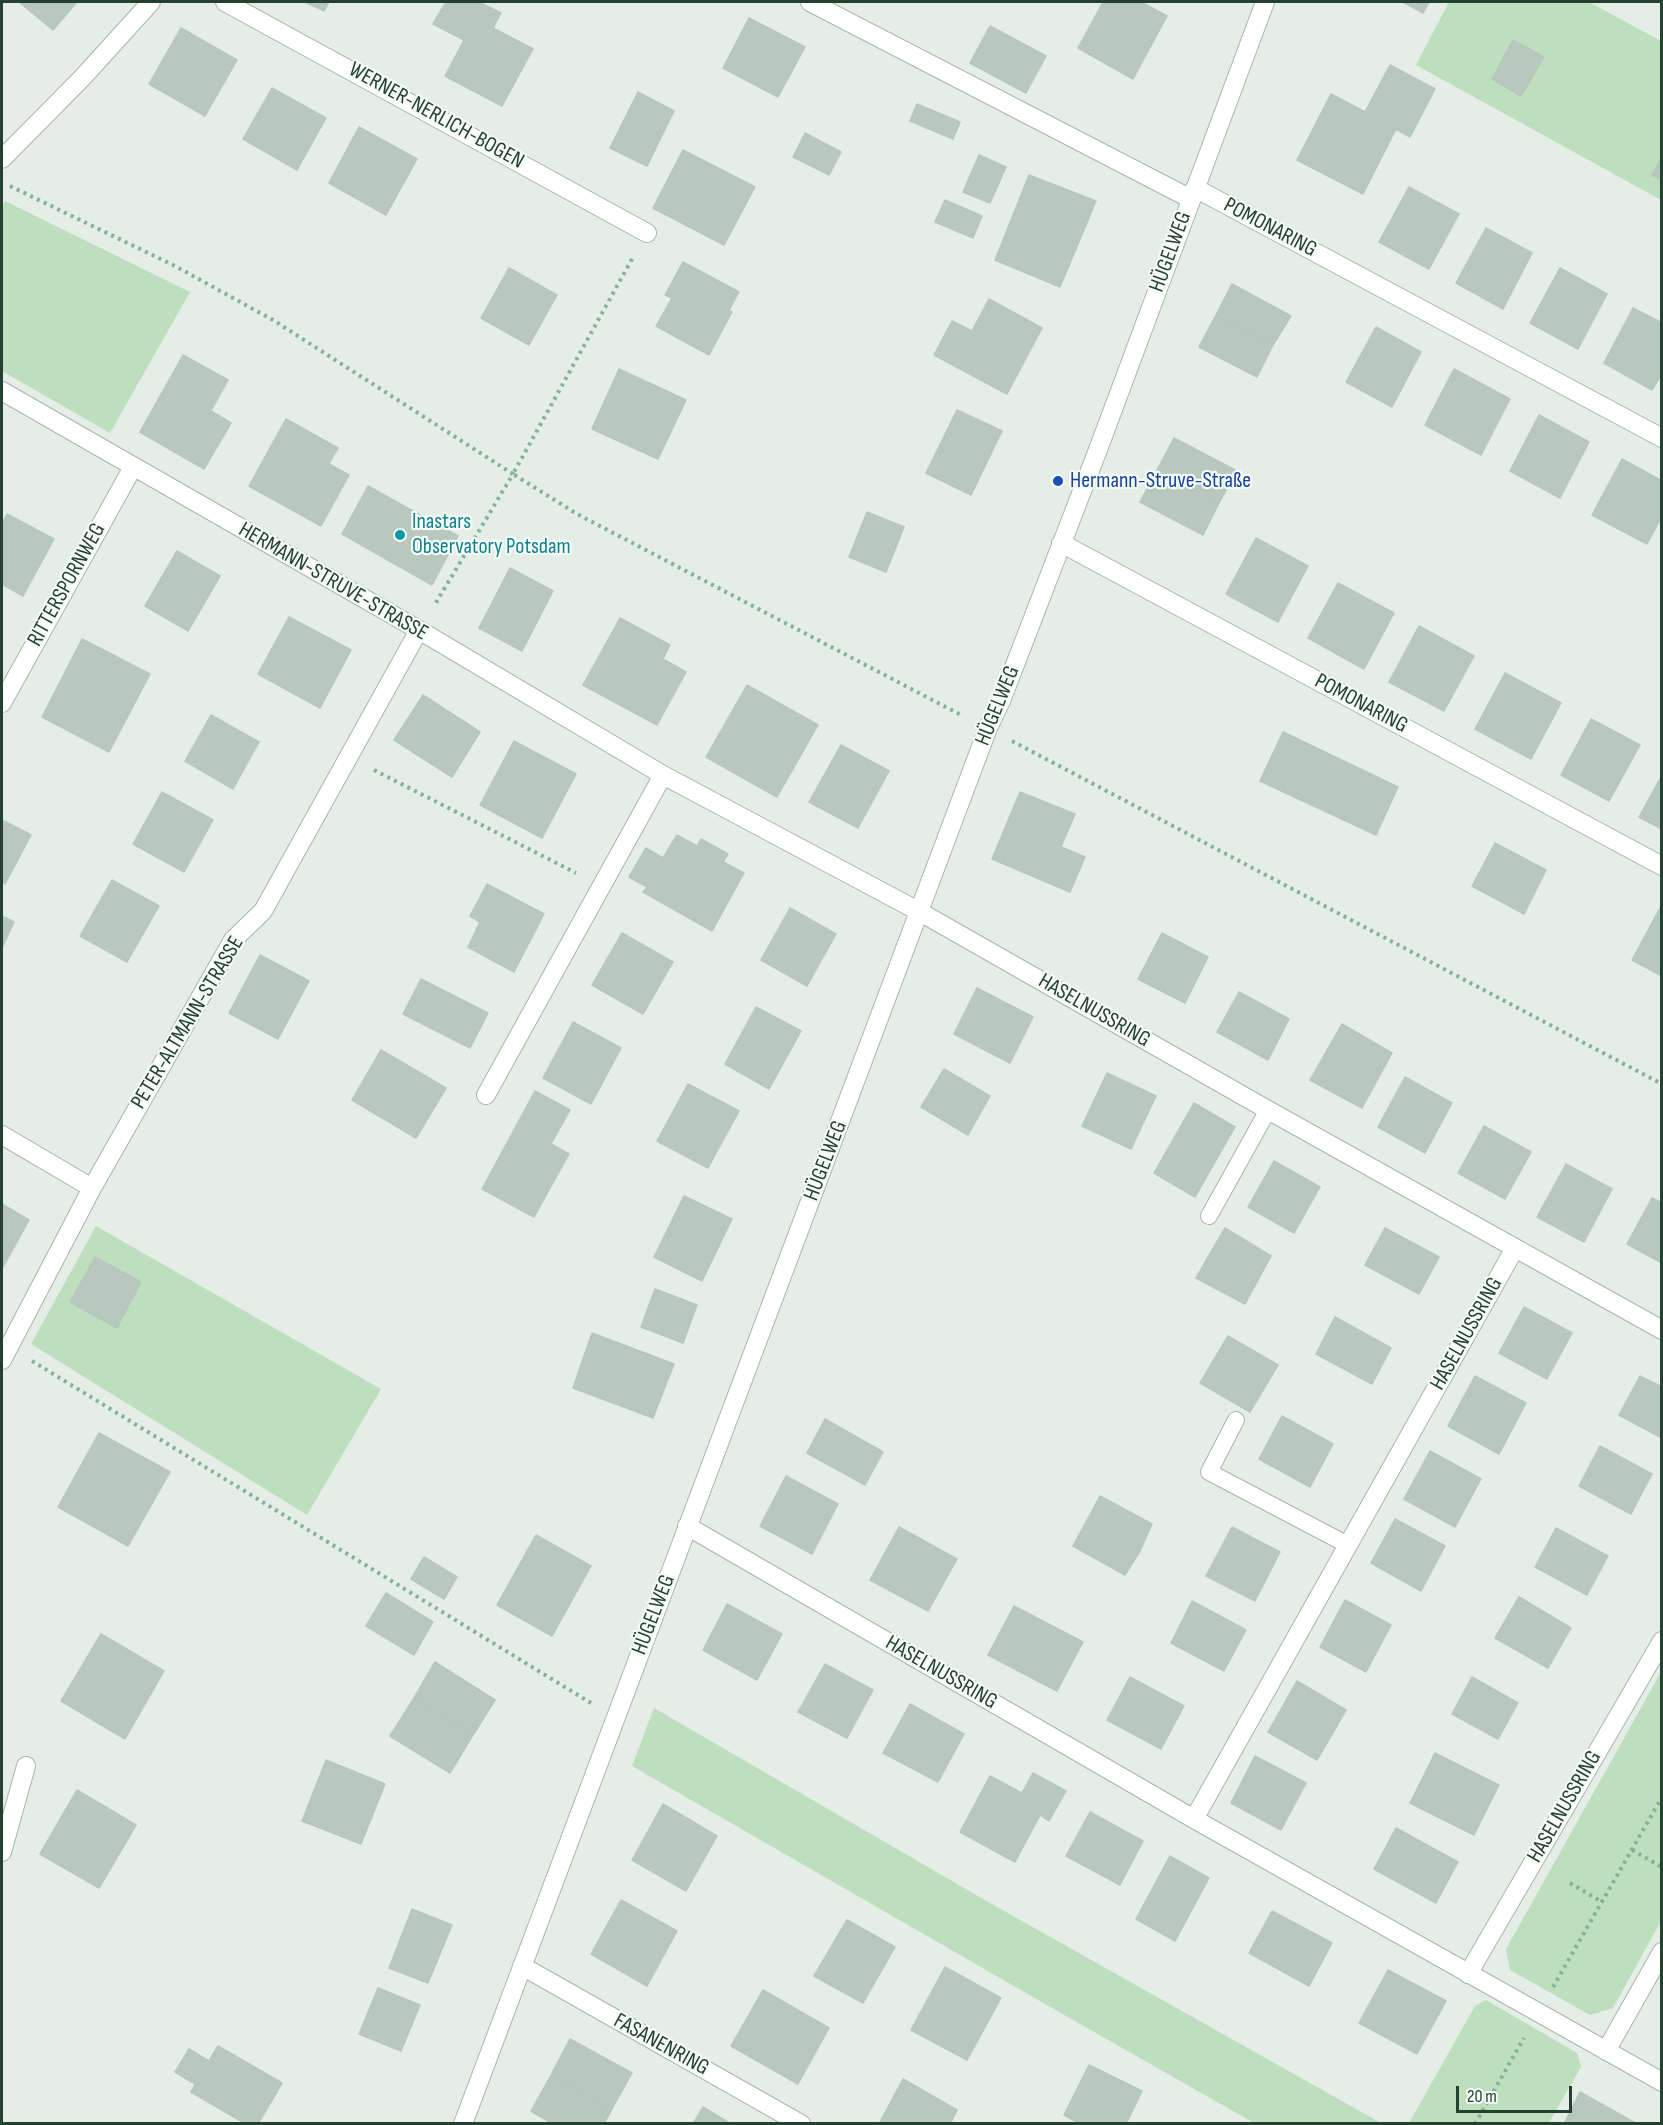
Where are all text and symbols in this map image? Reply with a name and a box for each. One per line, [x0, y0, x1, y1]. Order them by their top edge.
street label: WERNER-NERLICH-BOGEN [344, 57, 528, 175]
street label: POMONARING [1219, 193, 1321, 263]
street label: HÜGELWEG [1144, 208, 1198, 296]
place label: Hermann-Struve-Straße [1070, 468, 1251, 494]
marker: Hermann-Struve-Straße [1051, 474, 1065, 488]
place label: Inastars Observatory Potsdam [412, 509, 571, 560]
street label: HERMANN-STRUVE-STRASSE [234, 517, 432, 647]
street label: RITTERSPORNWEG [22, 519, 112, 651]
marker: Inastars Observatory Potsdam [393, 528, 407, 542]
street label: HÜGELWEG [970, 662, 1026, 750]
street label: POMONARING [1310, 669, 1412, 739]
street label: PETER-ALTMANN-STRASSE [126, 932, 250, 1114]
street label: HASELNUSSRING [1033, 968, 1155, 1054]
street label: HÜGELWEG [799, 1117, 853, 1205]
street label: HASELNUSSRING [1425, 1273, 1509, 1395]
street label: HÜGELWEG [627, 1571, 681, 1659]
street label: HASELNUSSRING [880, 1630, 1002, 1716]
street label: HASELNUSSRING [1522, 1746, 1608, 1868]
street label: FASANENRING [609, 2008, 713, 2082]
scale bar [1459, 2074, 1574, 2112]
text: 20 m [1467, 2086, 1497, 2107]

